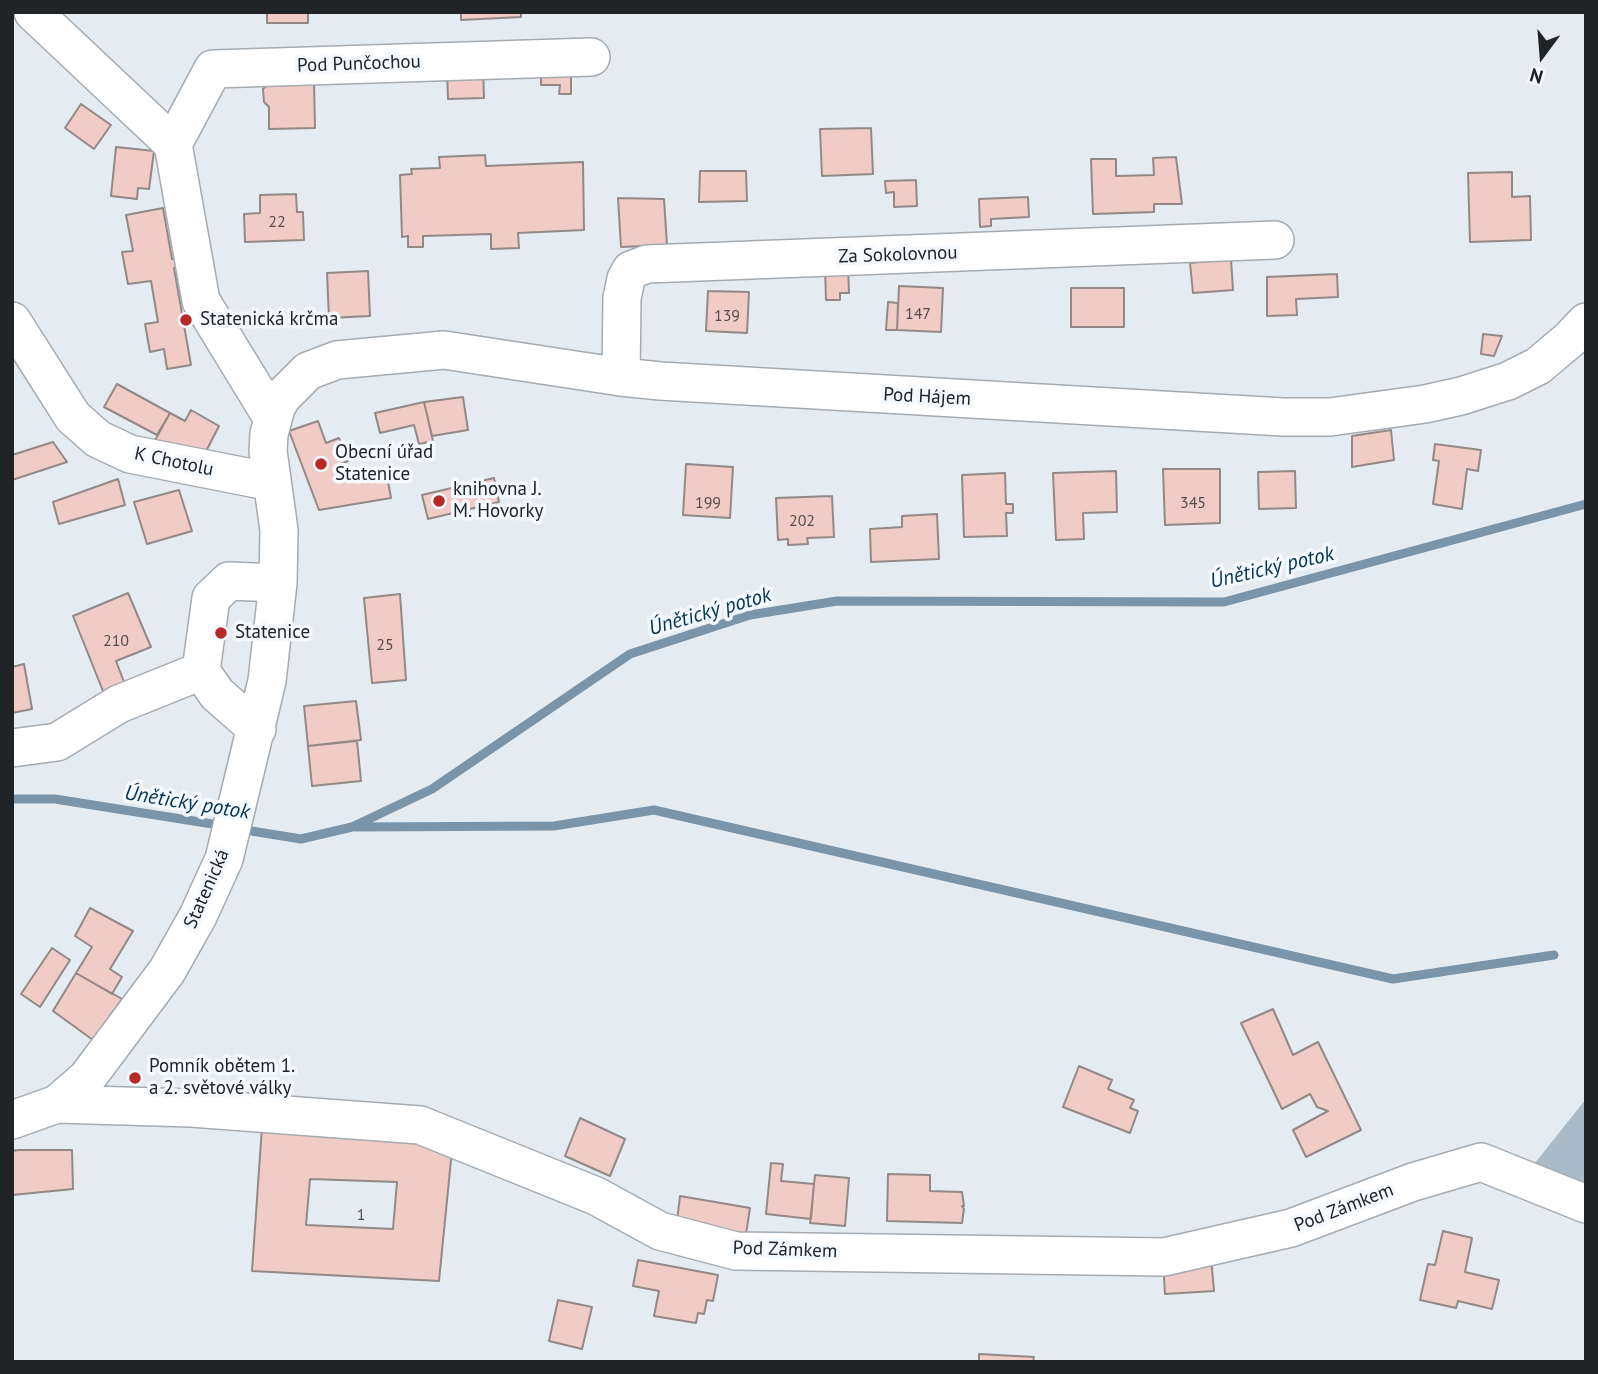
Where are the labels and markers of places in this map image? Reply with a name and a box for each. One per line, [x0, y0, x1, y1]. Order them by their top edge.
place label: Statenická krčma [200, 309, 338, 331]
marker: Statenická krčma [178, 312, 194, 328]
place label: Obecní úřad Statenice [335, 442, 433, 486]
marker: Obecní úřad Statenice [313, 456, 329, 472]
place label: knihovna J. M. Hovorky [453, 479, 543, 523]
marker: knihovna J. M. Hovorky [431, 493, 447, 509]
place label: Statenice [235, 622, 310, 644]
marker: Statenice [213, 625, 229, 641]
place label: Pomník obětem 1. a 2. světové války [149, 1056, 295, 1100]
marker: Pomník obětem 1. a 2. světové války [127, 1070, 143, 1086]

